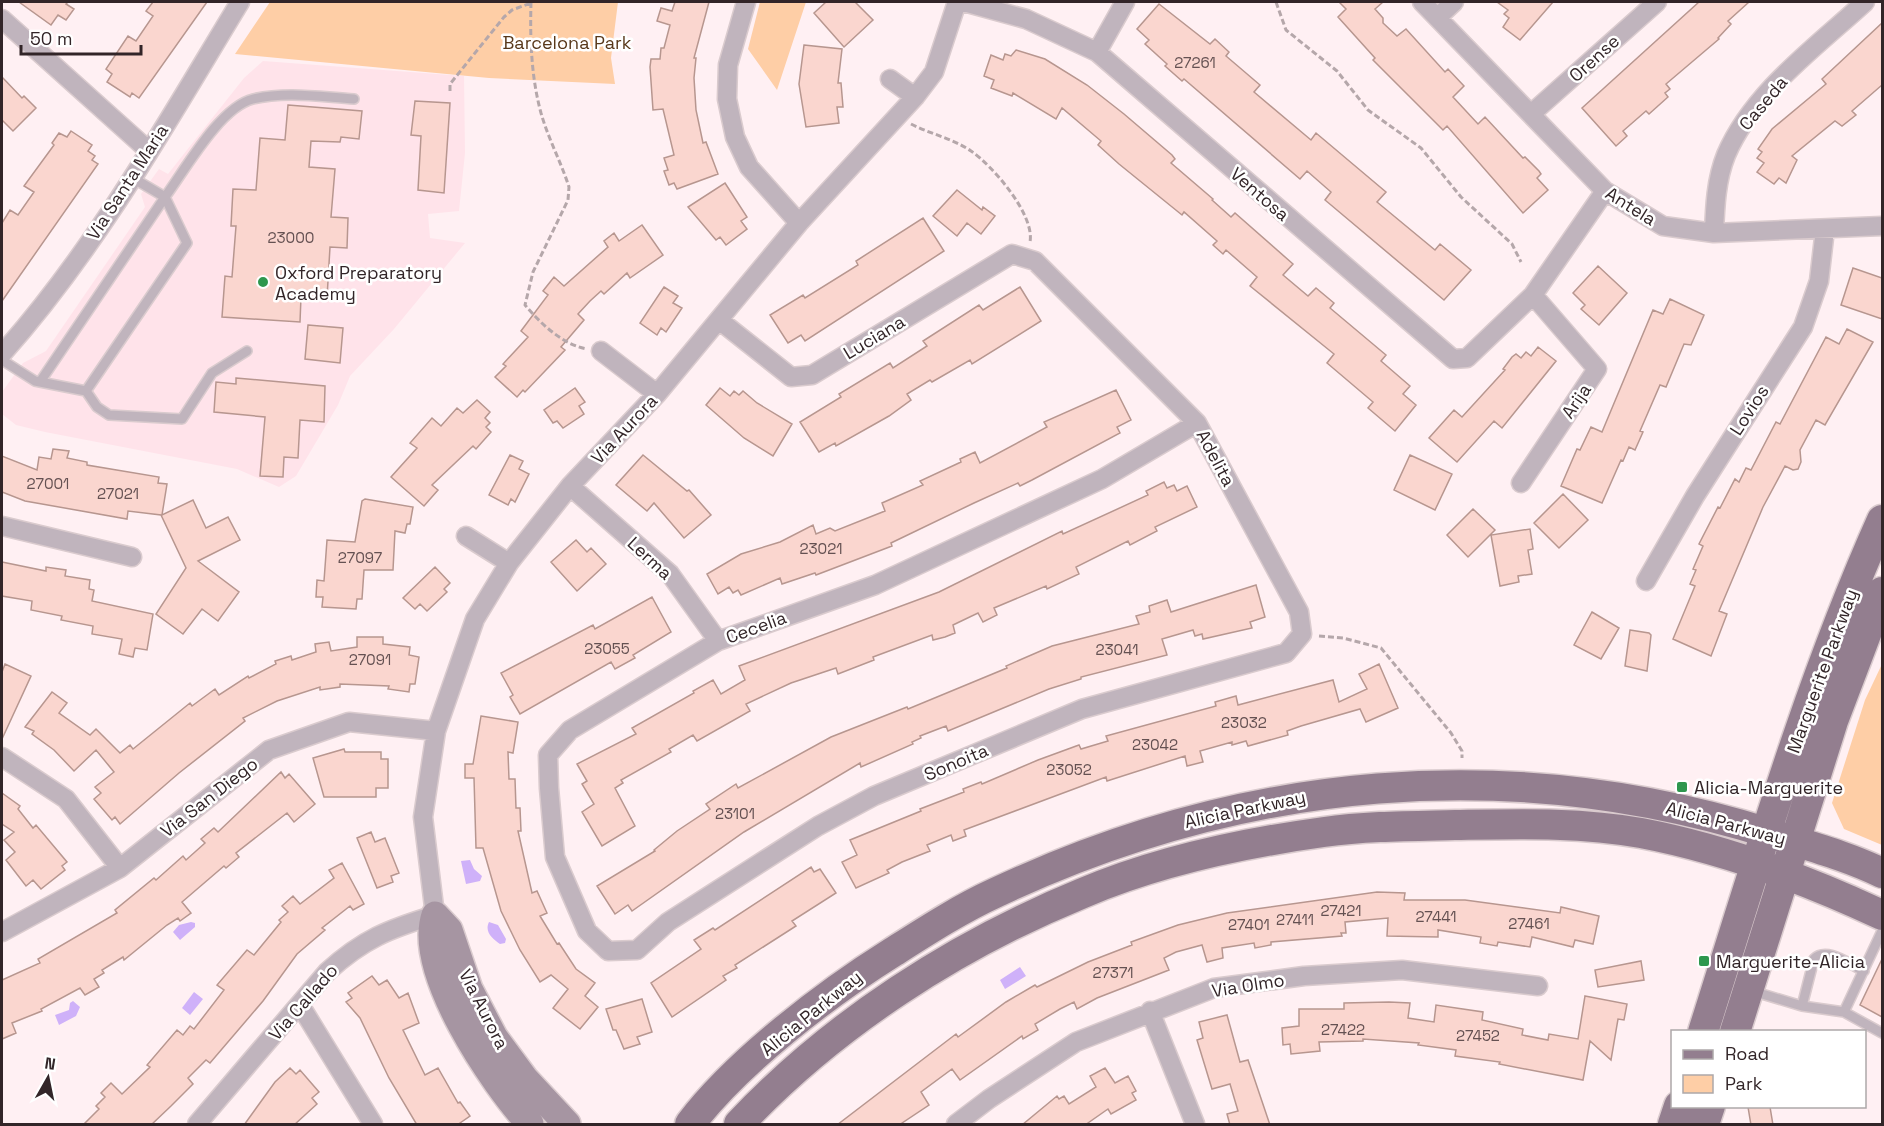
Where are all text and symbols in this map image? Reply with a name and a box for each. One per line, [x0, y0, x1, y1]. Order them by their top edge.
scale bar [21, 18, 141, 56]
text: 50 m [30, 27, 72, 50]
street label: Orense [1564, 29, 1624, 87]
park label: Barcelona Park [502, 31, 632, 54]
house number: 27261 [1174, 53, 1216, 72]
street label: Caseda [1734, 71, 1792, 135]
street label: Via Santa Maria [81, 120, 173, 244]
street label: Ventosa [1226, 162, 1294, 226]
street label: Antela [1601, 182, 1661, 230]
house number: 23000 [268, 228, 314, 247]
place label: Oxford Preparatory Academy [275, 261, 442, 305]
marker: Oxford Preparatory Academy [256, 275, 270, 289]
street label: Luciana [839, 310, 909, 364]
street label: Arija [1556, 379, 1596, 423]
street label: Lovios [1724, 381, 1774, 439]
street label: Via Aurora [586, 389, 662, 469]
street label: Adelita [1192, 426, 1240, 490]
house number: 27001 [27, 474, 69, 493]
house number: 27021 [97, 484, 139, 503]
street label: Lerma [623, 532, 677, 584]
house number: 23021 [800, 539, 842, 558]
house number: 27097 [338, 548, 382, 567]
street label: Marguerite Parkway [1782, 586, 1862, 756]
street label: Cecelia [723, 605, 789, 649]
house number: 23055 [584, 639, 630, 658]
house number: 23041 [1096, 640, 1138, 659]
house number: 27091 [349, 650, 391, 669]
house number: 23032 [1221, 713, 1267, 732]
house number: 23042 [1132, 735, 1178, 754]
street label: Sonoita [921, 738, 991, 786]
street label: Via San Diego [156, 752, 262, 842]
house number: 23052 [1046, 760, 1092, 779]
place label: Alicia-Marguerite [1694, 776, 1843, 799]
marker: Alicia-Marguerite [1675, 780, 1689, 794]
street label: Alicia Parkway [1182, 785, 1308, 833]
street label: Alicia Parkway [1664, 796, 1788, 850]
house number: 23101 [715, 804, 755, 823]
house number: 27421 [1320, 901, 1362, 920]
house number: 27441 [1415, 907, 1457, 926]
house number: 27411 [1276, 910, 1314, 929]
house number: 27461 [1508, 914, 1550, 933]
house number: 27401 [1228, 915, 1270, 934]
place label: Marguerite-Alicia [1716, 950, 1865, 973]
marker: Marguerite-Alicia [1697, 954, 1711, 968]
street label: Via Callado [263, 959, 343, 1045]
house number: 27371 [1092, 963, 1134, 982]
street label: Via Aurora [454, 965, 514, 1053]
street label: Alicia Parkway [756, 965, 866, 1061]
street label: Via Olmo [1210, 968, 1286, 1002]
house number: 27422 [1321, 1020, 1365, 1039]
house number: 27452 [1456, 1026, 1500, 1045]
legend [1671, 1030, 1866, 1108]
text: Road [1725, 1042, 1769, 1065]
north arrow [18, 1048, 78, 1108]
text: N [43, 1052, 57, 1075]
text: Park [1725, 1072, 1763, 1095]

